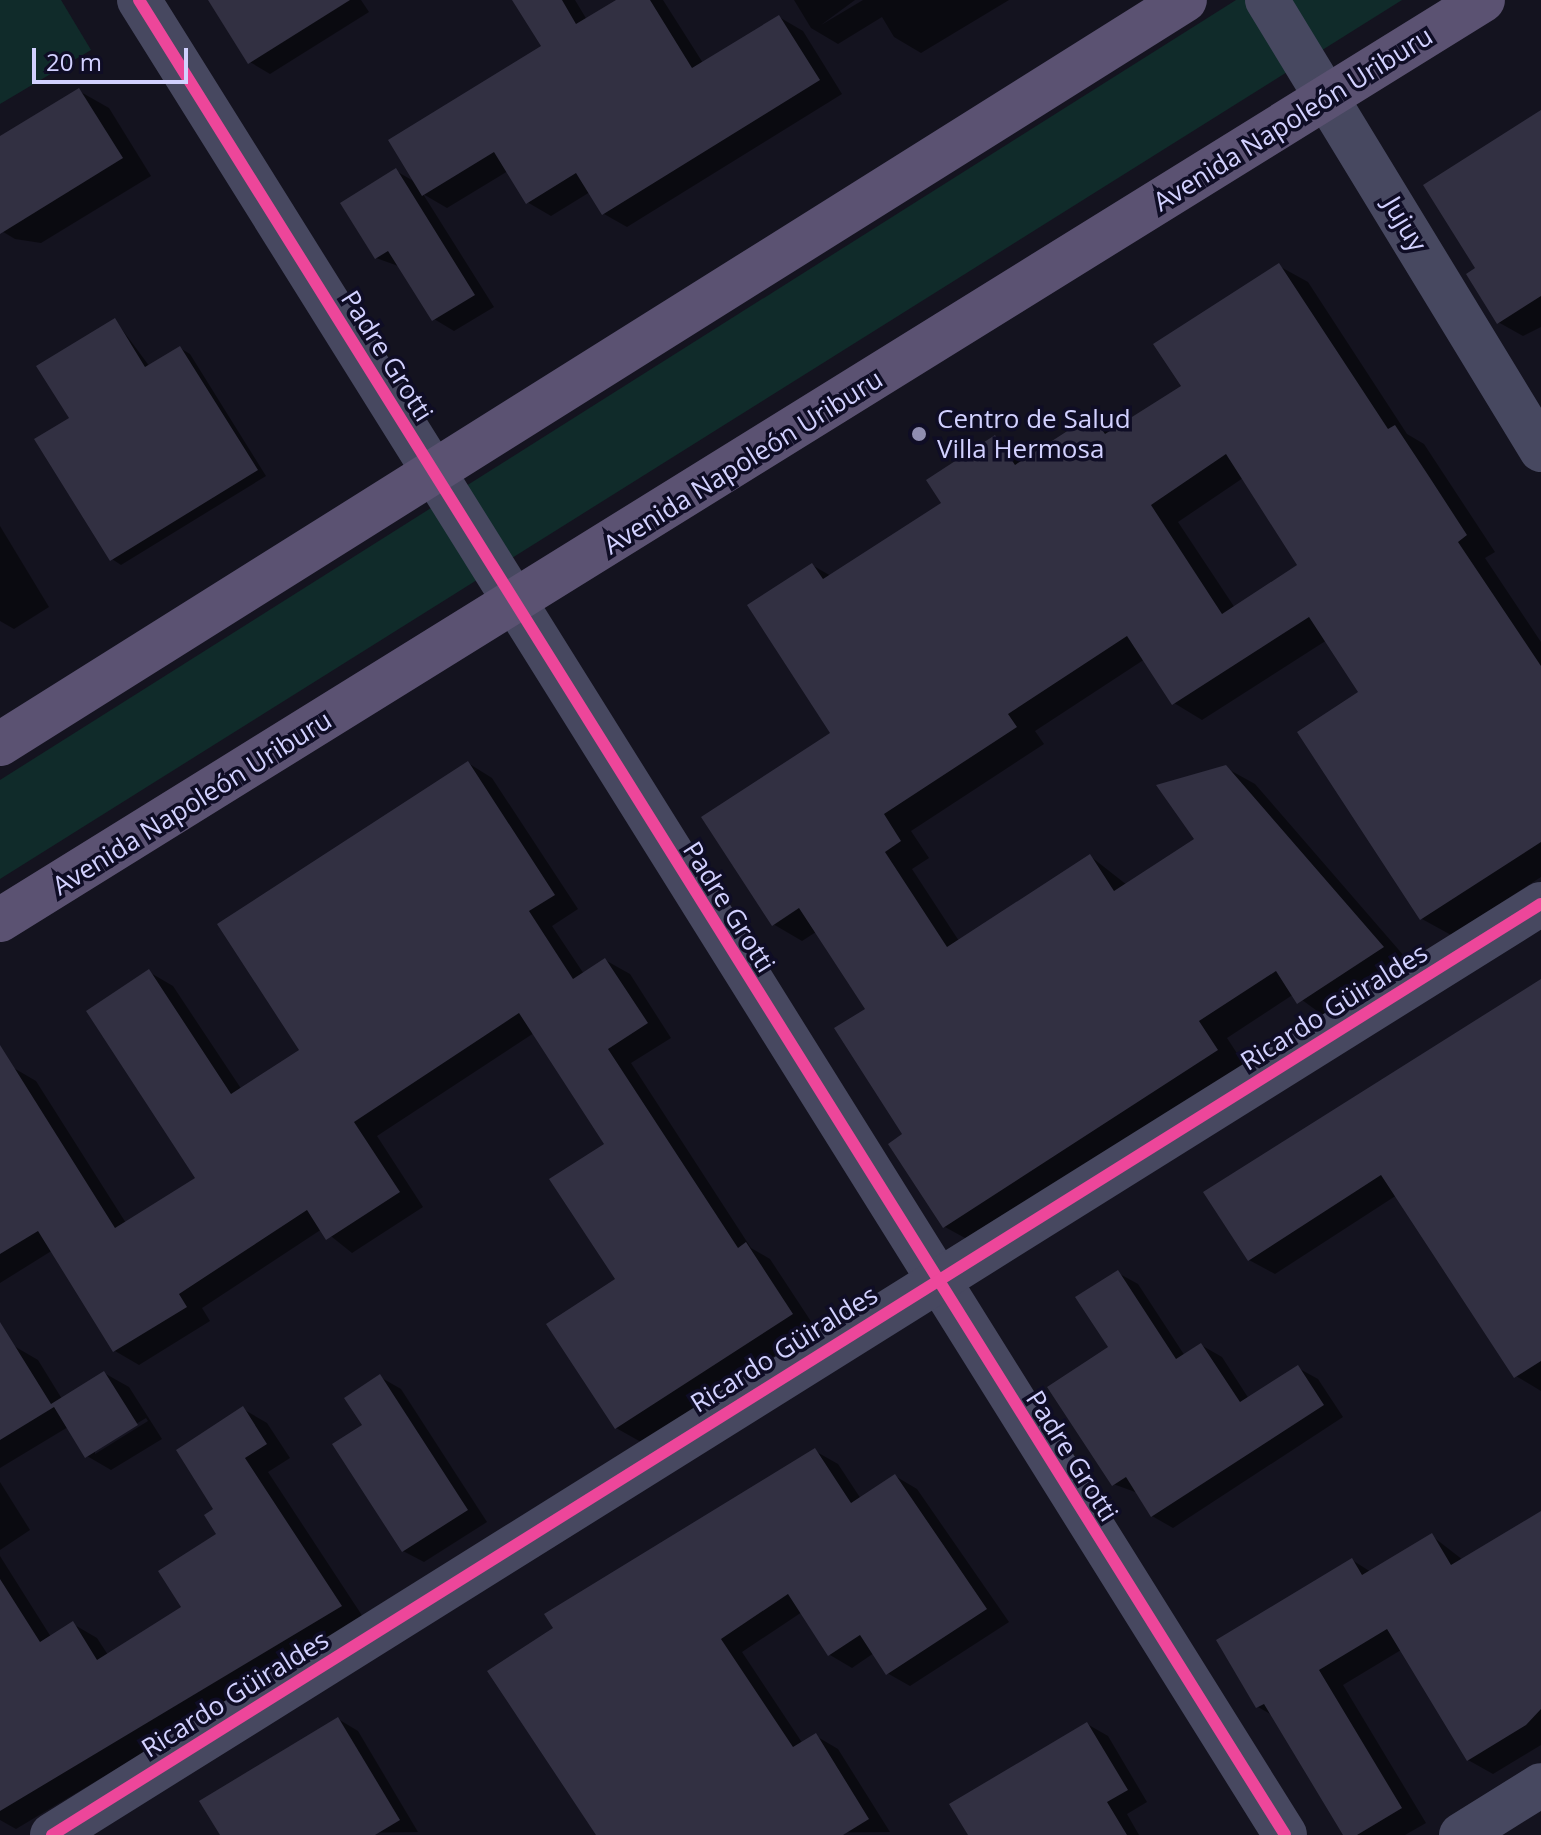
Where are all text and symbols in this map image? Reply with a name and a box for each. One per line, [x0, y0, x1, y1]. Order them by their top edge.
street label: Avenida Napoleón Uriburu [1148, 20, 1438, 218]
scale bar [36, 32, 192, 82]
text: 20 m [46, 45, 102, 78]
street label: Jujuy [1377, 191, 1433, 257]
street label: Padre Grotti [334, 285, 440, 427]
street label: Avenida Napoleón Uriburu [598, 363, 888, 561]
place label: Centro de Salud Villa Hermosa [937, 403, 1131, 464]
marker: Centro de Salud Villa Hermosa [908, 423, 930, 445]
street label: Avenida Napoleón Uriburu [47, 704, 337, 902]
street label: Padre Grotti [676, 836, 782, 978]
street label: Ricardo Güiraldes [1235, 937, 1433, 1077]
street label: Ricardo Güiraldes [685, 1279, 883, 1419]
street label: Padre Grotti [1019, 1385, 1125, 1527]
street label: Ricardo Güiraldes [136, 1624, 334, 1764]

